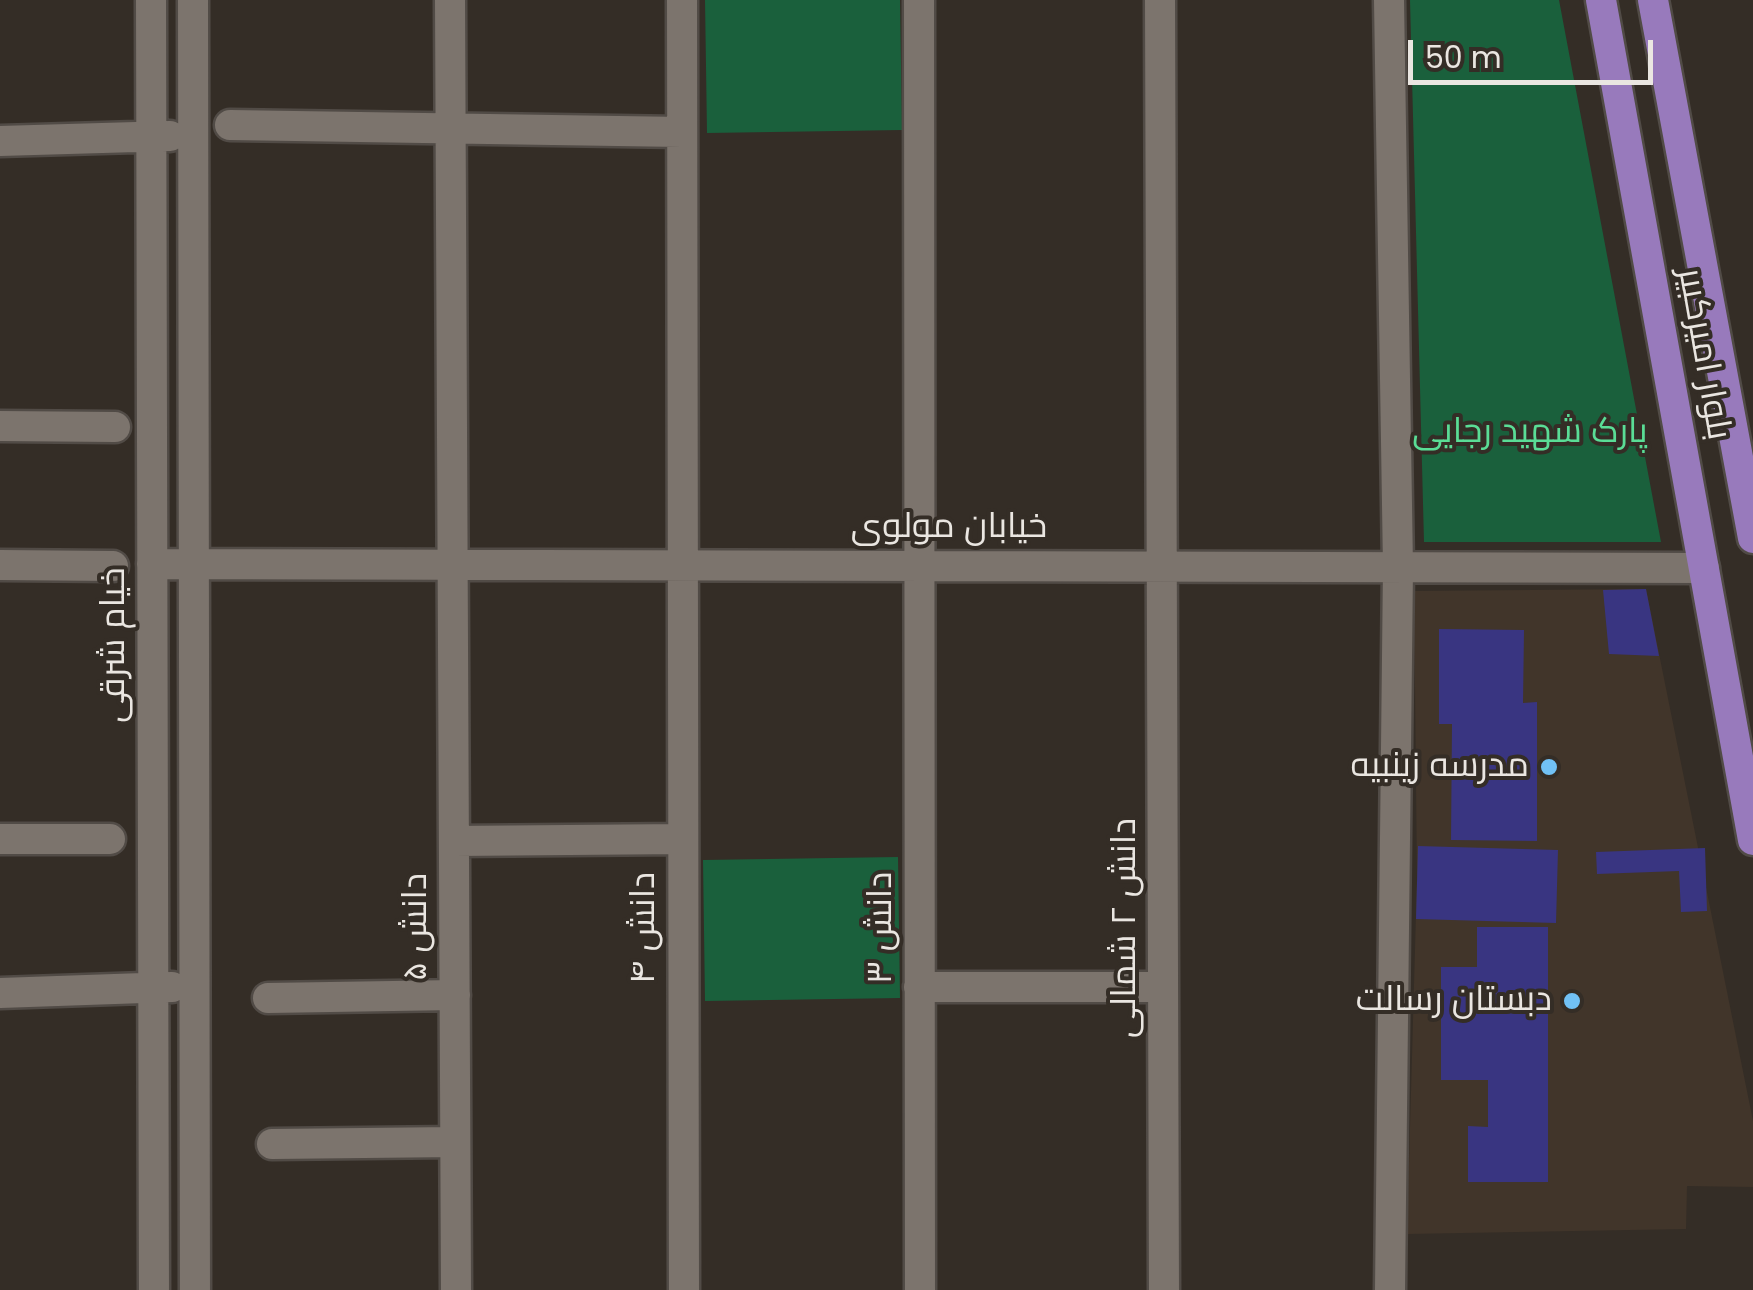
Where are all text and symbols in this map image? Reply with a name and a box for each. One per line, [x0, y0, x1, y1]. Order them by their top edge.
scale bar [1413, 20, 1658, 82]
text: 50 m [1425, 36, 1502, 79]
street label: بلوار امیرکبیر [1667, 265, 1739, 443]
park label: پارک شهید رجایی [1412, 412, 1648, 454]
street label: خیابان مولوی [851, 507, 1047, 549]
street label: خیام شرقی [94, 567, 136, 723]
place label: مدرسه زینبیه [1350, 746, 1529, 788]
marker: مدرسه زینبیه [1538, 756, 1560, 778]
street label: دانش ۲ شمالی [1105, 818, 1147, 1038]
street label: دانش ۴ [624, 872, 666, 984]
street label: دانش ۳ [861, 872, 903, 984]
street label: دانش ۵ [396, 873, 438, 981]
place label: دبستان رسالت [1356, 980, 1552, 1022]
marker: دبستان رسالت [1561, 990, 1583, 1012]

